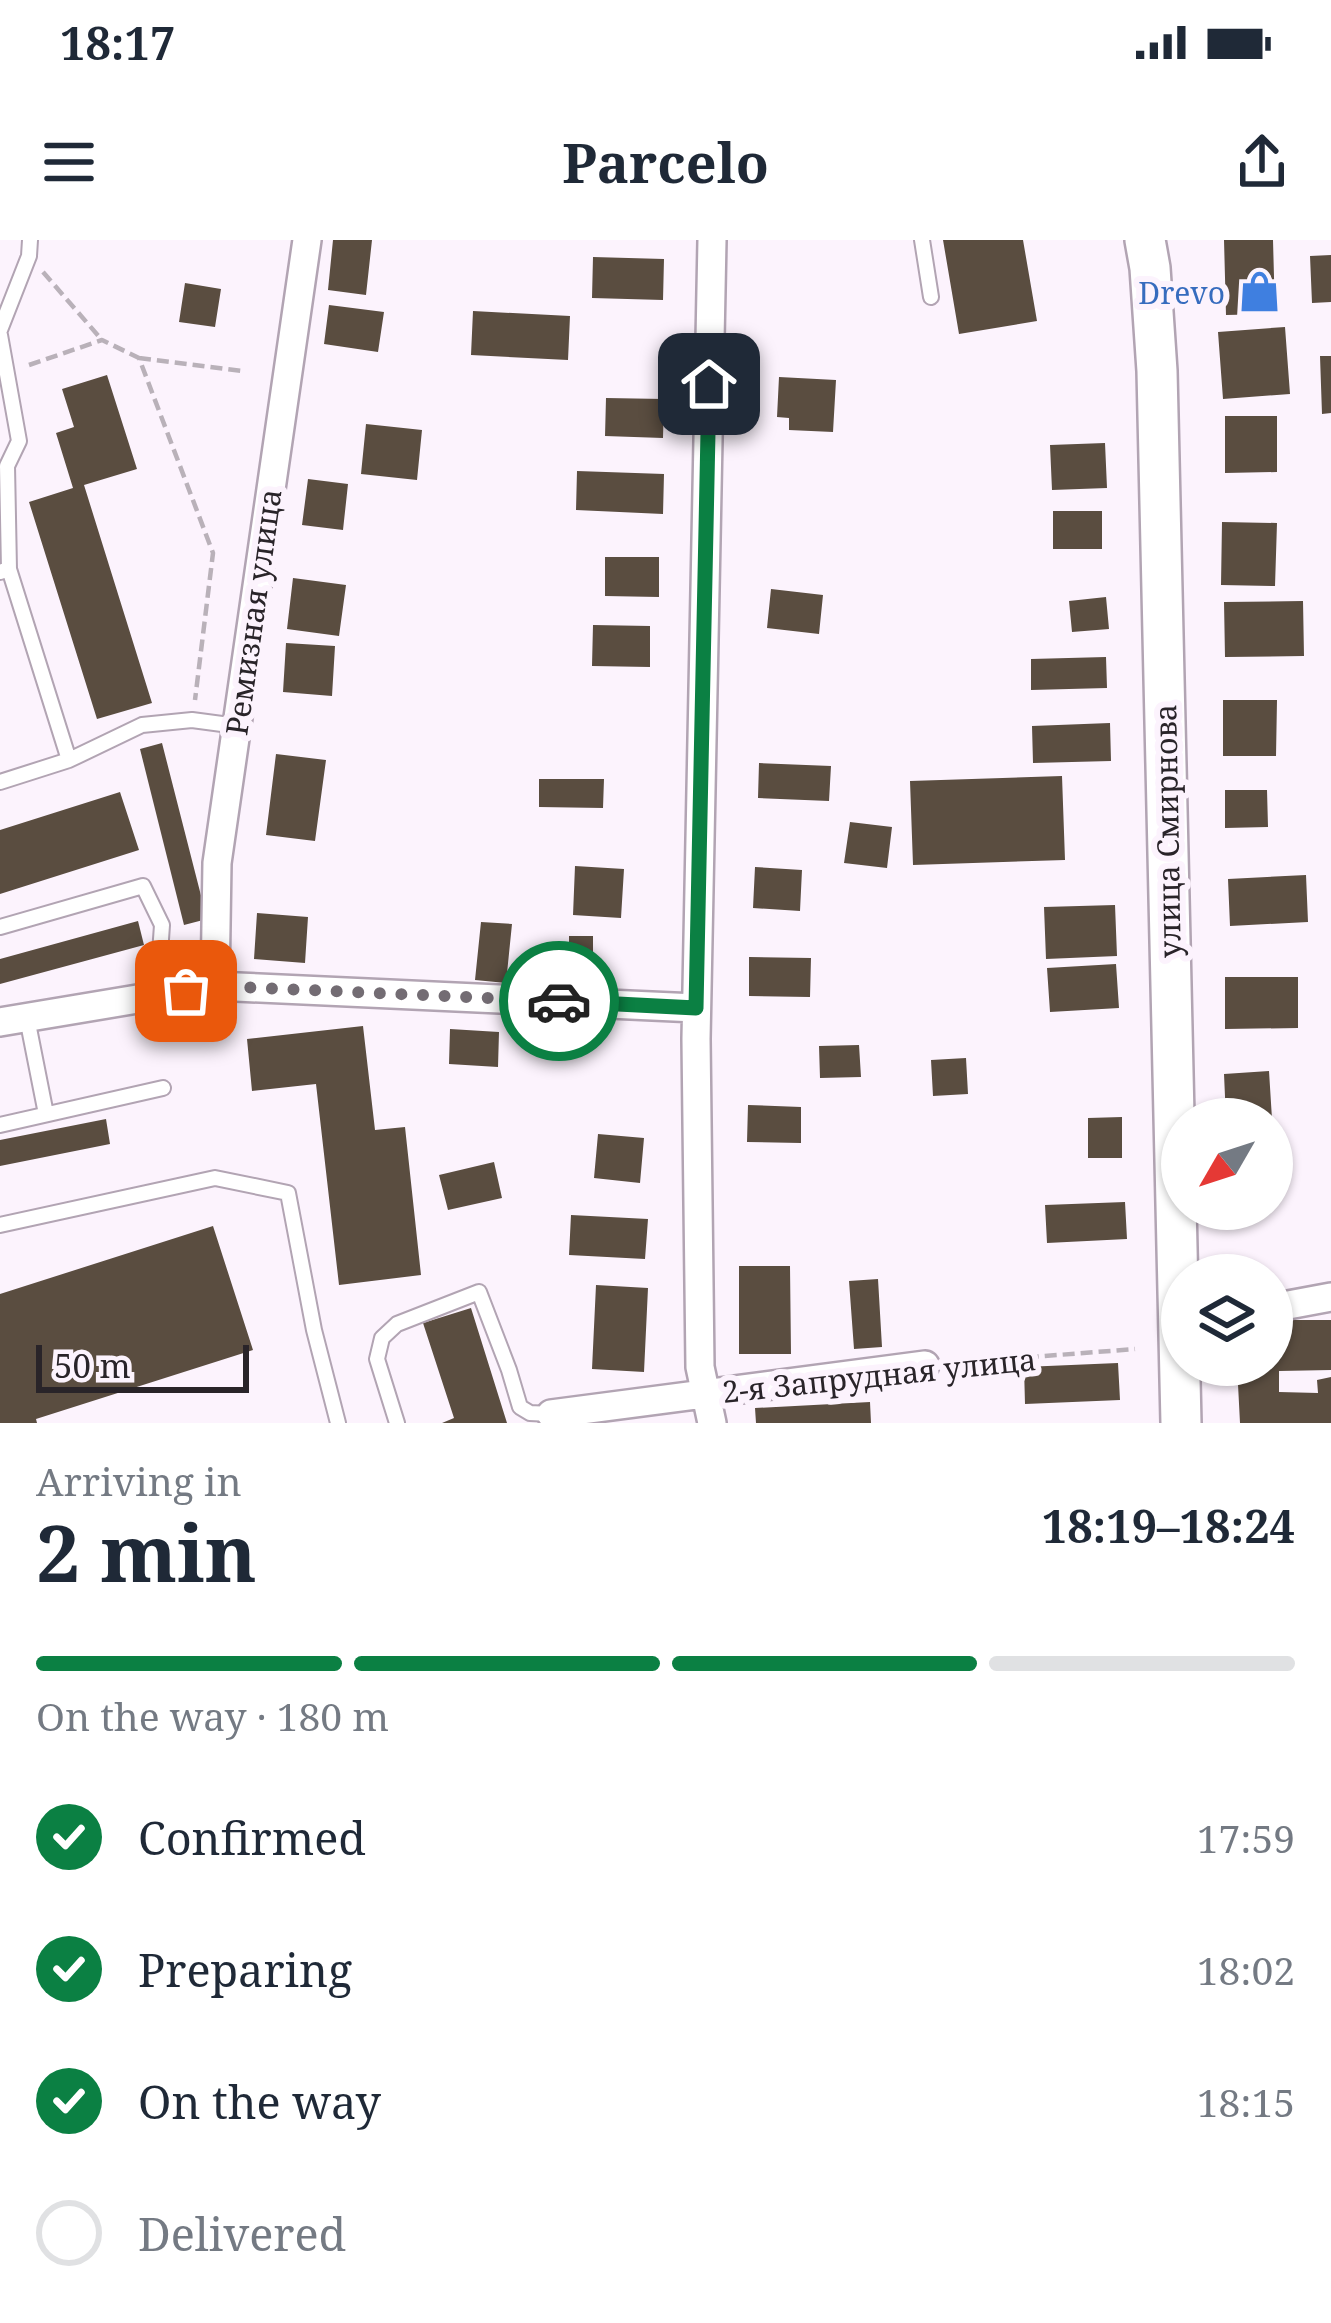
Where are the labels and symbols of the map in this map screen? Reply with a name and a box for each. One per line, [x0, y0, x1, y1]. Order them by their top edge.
shop icon: Drevo [1236, 269, 1282, 315]
place label: Drevo [1138, 272, 1225, 313]
pin [658, 333, 760, 435]
street label: Ремизная улица [215, 486, 291, 738]
street label: улица Смирнова [1144, 704, 1190, 958]
pin [135, 940, 237, 1042]
courier [499, 941, 619, 1061]
north arrow [1161, 1098, 1293, 1230]
street label: 2-я Запрудная улица [720, 1338, 1038, 1412]
scale bar [36, 1339, 249, 1392]

